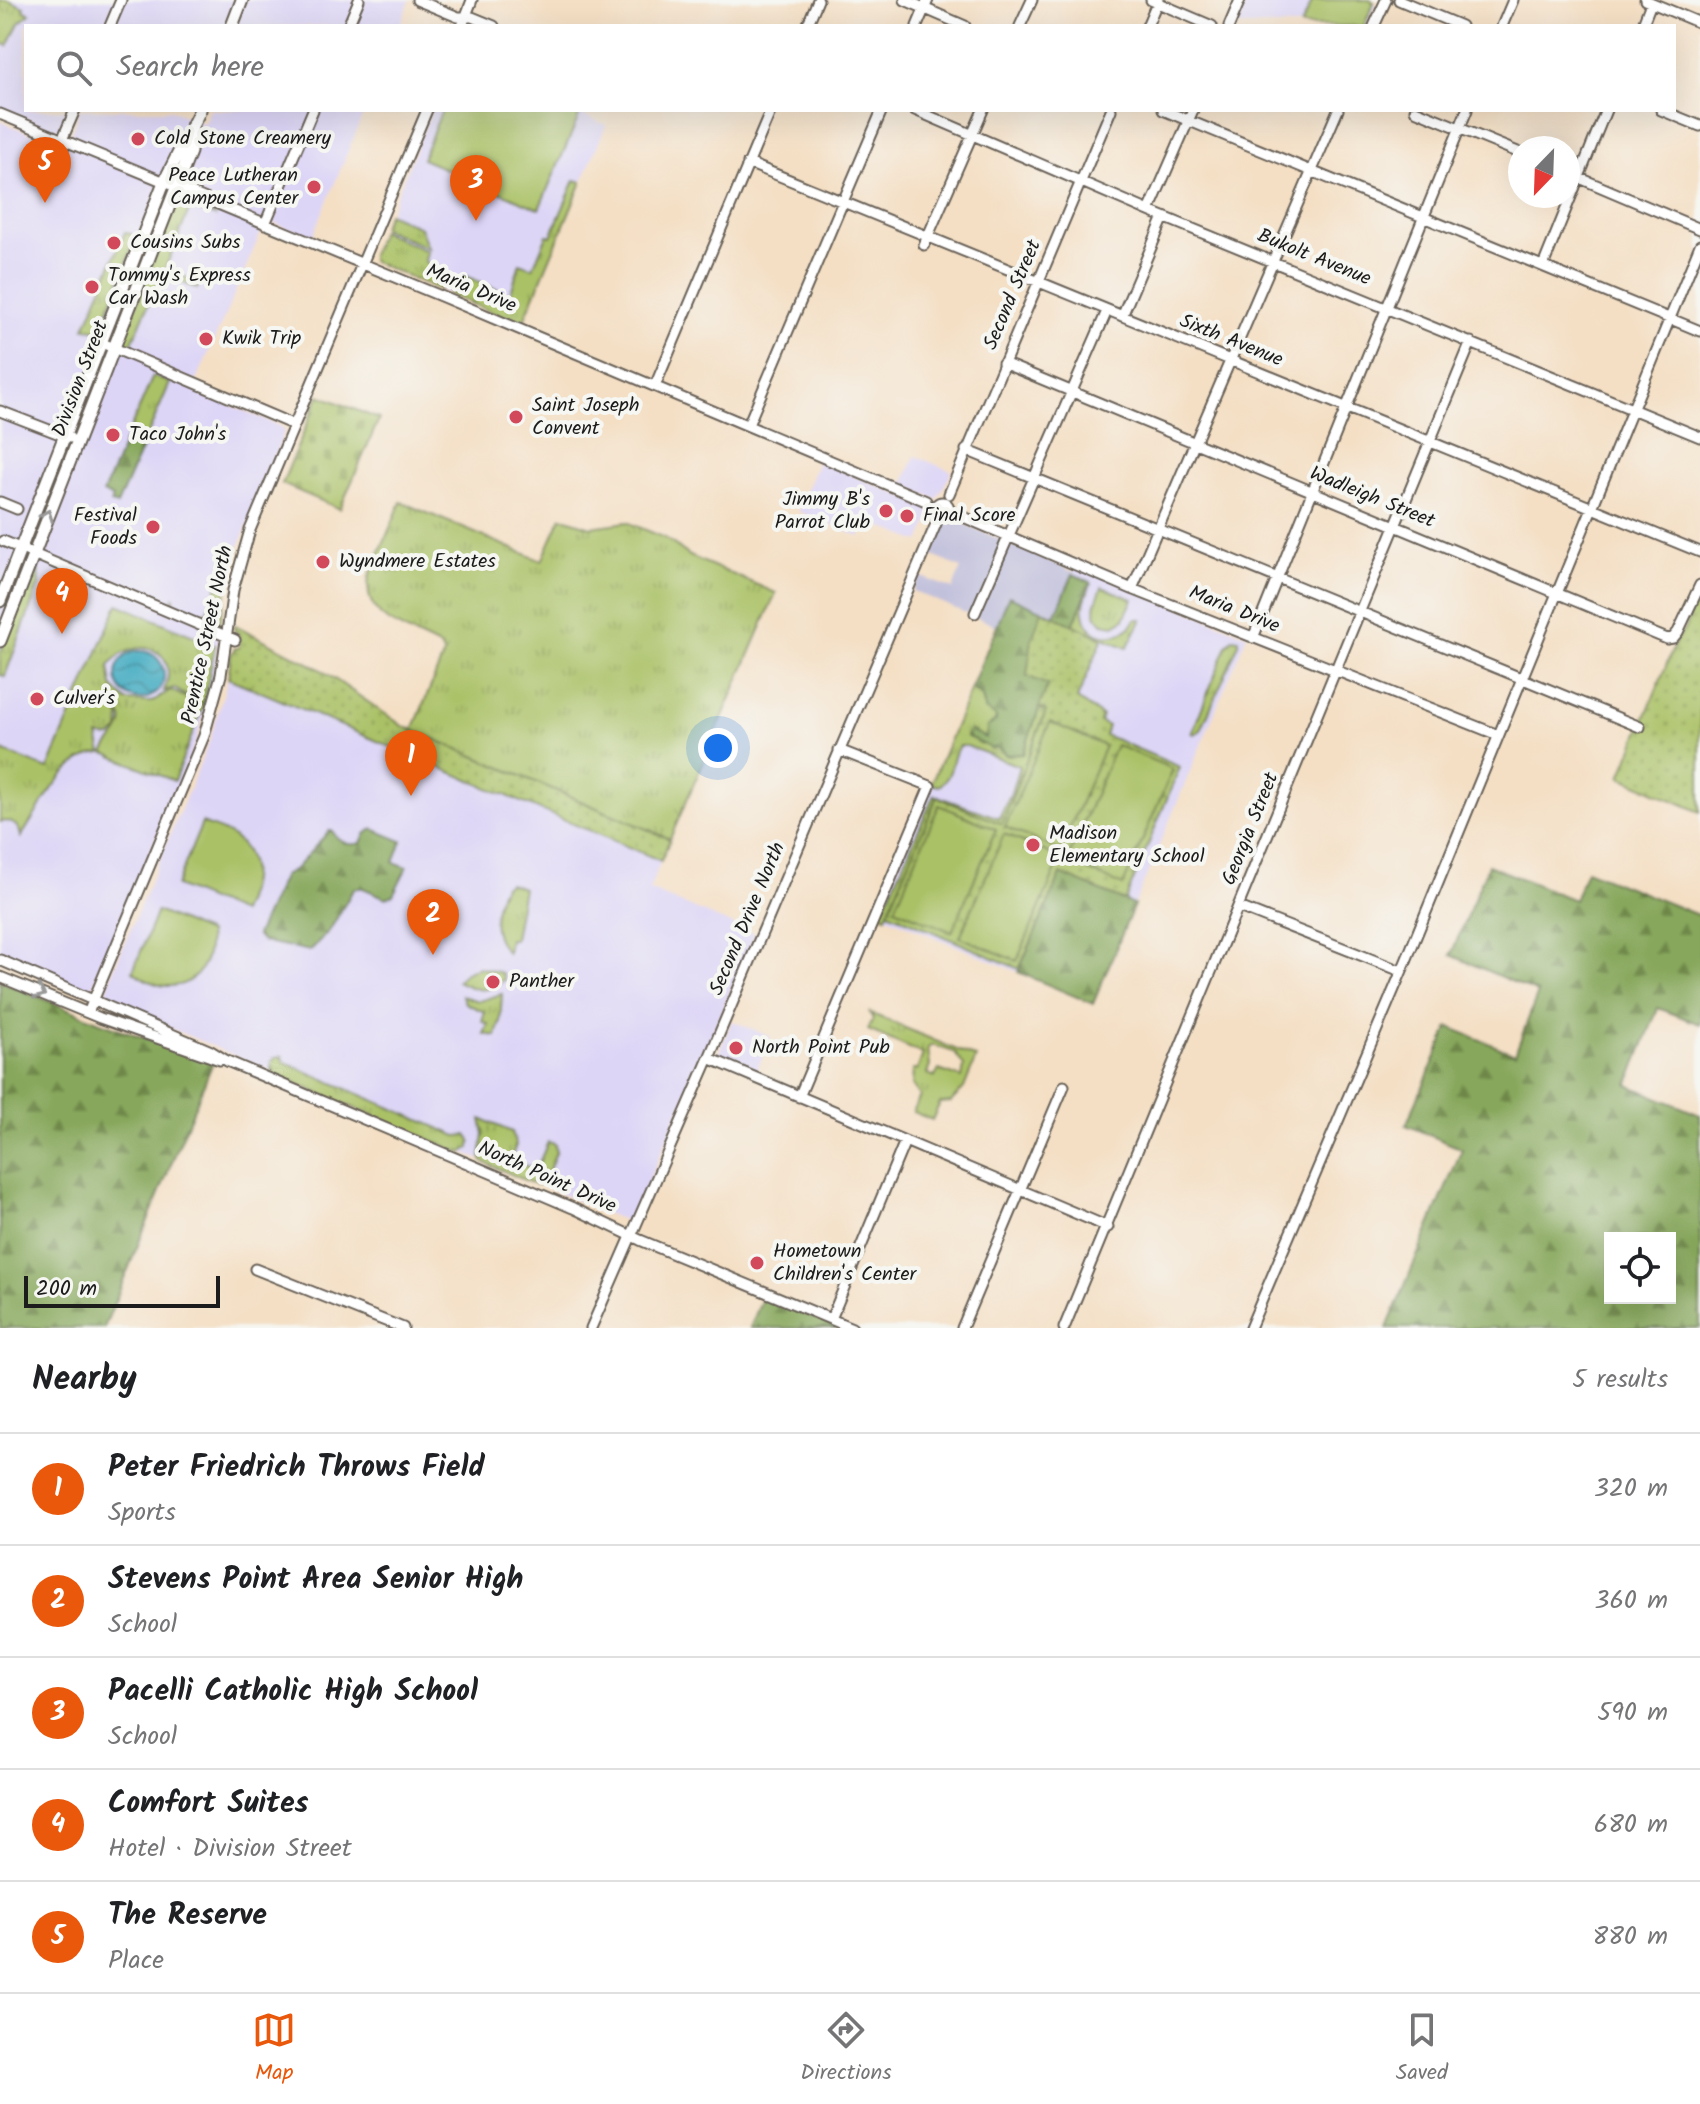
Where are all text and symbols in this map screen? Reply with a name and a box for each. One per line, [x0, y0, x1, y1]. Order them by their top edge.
search box [24, 24, 1676, 112]
text: Search here [116, 44, 264, 92]
icon: search [52, 46, 96, 90]
place label: Cold Stone Creamery [154, 123, 332, 155]
marker: Cold Stone Creamery [129, 130, 147, 148]
north arrow [1508, 136, 1580, 208]
pin: 5 [19, 137, 71, 203]
pin: 3 [450, 155, 502, 221]
place label: Peace Lutheran Campus Center [168, 160, 299, 215]
marker: Peace Lutheran Campus Center [305, 178, 323, 196]
street label: Bukolt Avenue [1252, 221, 1376, 295]
place label: Cousins Subs [130, 227, 241, 259]
marker: Cousins Subs [105, 234, 123, 252]
street label: Second Street [975, 235, 1051, 355]
street label: Maria Drive [421, 256, 521, 322]
place label: Tommy's Express Car Wash [108, 260, 251, 315]
marker: Tommy's Express Car Wash [83, 278, 101, 296]
street label: Sixth Avenue [1174, 306, 1288, 376]
street label: Division Street [44, 316, 118, 442]
place label: Kwik Trip [222, 323, 302, 355]
marker: Kwik Trip [197, 330, 215, 348]
place label: Saint Joseph Convent [532, 390, 639, 445]
marker: Saint Joseph Convent [507, 408, 525, 426]
place label: Taco John's [129, 419, 227, 451]
marker: Taco John's [104, 426, 122, 444]
street label: Wadleigh Street [1305, 458, 1440, 538]
place label: Jimmy B's Parrot Club [775, 484, 870, 539]
place label: Festival Foods [74, 500, 137, 555]
place label: Final Score [923, 500, 1015, 532]
marker: Jimmy B's Parrot Club [877, 502, 895, 520]
marker: Final Score [898, 507, 916, 525]
one-way arrow [37, 509, 54, 523]
marker: Festival Foods [144, 518, 162, 536]
street label: Prentice Street North [173, 543, 243, 727]
place label: Wyndmere Estates [339, 546, 496, 578]
marker: Wyndmere Estates [314, 553, 332, 571]
pin: 4 [36, 568, 88, 634]
street label: Maria Drive [1184, 577, 1284, 643]
place label: Culver's [53, 683, 115, 715]
marker: Culver's [28, 690, 46, 708]
your location [698, 728, 738, 768]
pin: 1 [385, 730, 437, 796]
street label: Georgia Street [1214, 767, 1288, 890]
place label: Madison Elementary School [1049, 818, 1205, 873]
marker: Madison Elementary School [1024, 836, 1042, 854]
street label: Second Drive North [701, 837, 795, 1001]
pin: 2 [407, 889, 459, 955]
place label: Panther [509, 966, 575, 998]
marker: Panther [484, 973, 502, 991]
one-way arrow [32, 984, 46, 1000]
place label: North Point Pub [752, 1032, 890, 1064]
marker: North Point Pub [727, 1039, 745, 1057]
street label: North Point Drive [473, 1133, 621, 1223]
map controls [1604, 1232, 1676, 1304]
button: locate [1604, 1232, 1676, 1304]
place label: Hometown Children's Center [773, 1236, 917, 1291]
marker: Hometown Children's Center [748, 1254, 766, 1272]
scale bar [24, 1272, 220, 1308]
text: 200 m [36, 1272, 97, 1307]
text: Nearby [32, 1353, 137, 1407]
text: 5 results [1572, 1359, 1668, 1401]
text: Peter Friedrich Throws Field [108, 1444, 485, 1492]
text: 1 [54, 1468, 62, 1510]
text: 320 m [1594, 1468, 1668, 1510]
text: Sports [108, 1492, 176, 1534]
text: Stevens Point Area Senior High [108, 1556, 523, 1604]
text: 2 [50, 1580, 66, 1622]
text: 360 m [1595, 1580, 1668, 1622]
text: School [108, 1604, 177, 1646]
text: Pacelli Catholic High School [108, 1668, 478, 1716]
text: 3 [51, 1692, 65, 1734]
text: 590 m [1597, 1692, 1668, 1734]
text: School [108, 1716, 177, 1758]
text: Comfort Suites [108, 1780, 309, 1828]
text: 4 [51, 1804, 65, 1846]
text: 680 m [1594, 1804, 1668, 1846]
text: Hotel · Division Street [108, 1828, 352, 1870]
text: The Reserve [108, 1892, 267, 1940]
text: 5 [51, 1916, 65, 1958]
text: 880 m [1593, 1916, 1668, 1958]
text: Place [108, 1940, 164, 1982]
tab: Map [252, 2008, 296, 2091]
tab: Directions [800, 2008, 892, 2091]
tab: Saved [1396, 2008, 1448, 2091]

